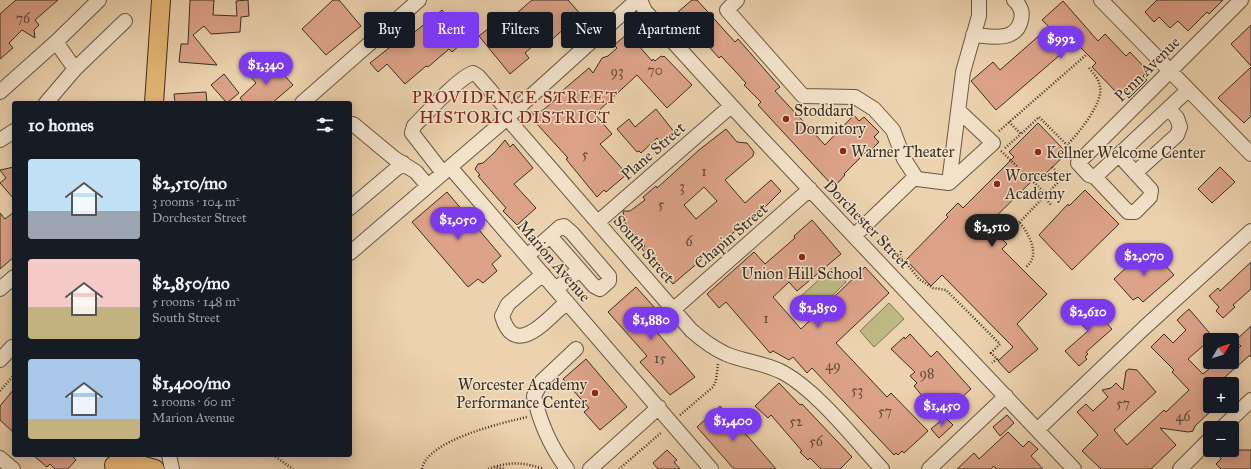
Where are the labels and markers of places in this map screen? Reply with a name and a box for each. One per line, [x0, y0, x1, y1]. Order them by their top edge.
pin: $992 [1037, 26, 1085, 60]
pin: $1,340 [233, 52, 299, 86]
place label: Stoddard Dormitory [794, 101, 866, 138]
marker: Stoddard Dormitory [781, 114, 791, 124]
place label: Warner Theater [851, 142, 955, 161]
place label: Kellner Welcome Center [1046, 143, 1206, 162]
marker: Warner Theater [838, 146, 848, 156]
marker: Kellner Welcome Center [1033, 147, 1043, 157]
place label: Worcester Academy [1004, 166, 1071, 203]
marker: Worcester Academy [992, 179, 1002, 189]
pin: $1,050 [425, 207, 491, 241]
pin: $2,510 [959, 214, 1025, 248]
pin: $2,070 [1111, 243, 1177, 277]
marker: Union Hill School [797, 252, 807, 262]
place label: Union Hill School [741, 264, 863, 283]
pin: $2,850 [785, 295, 851, 329]
pin: $2,610 [1055, 299, 1121, 333]
pin: $1,880 [618, 307, 684, 341]
place label: Worcester Academy Performance Center [456, 375, 588, 412]
marker: Worcester Academy Performance Center [590, 388, 600, 398]
pin: $1,450 [909, 393, 975, 427]
pin: $1,400 [700, 408, 766, 442]

